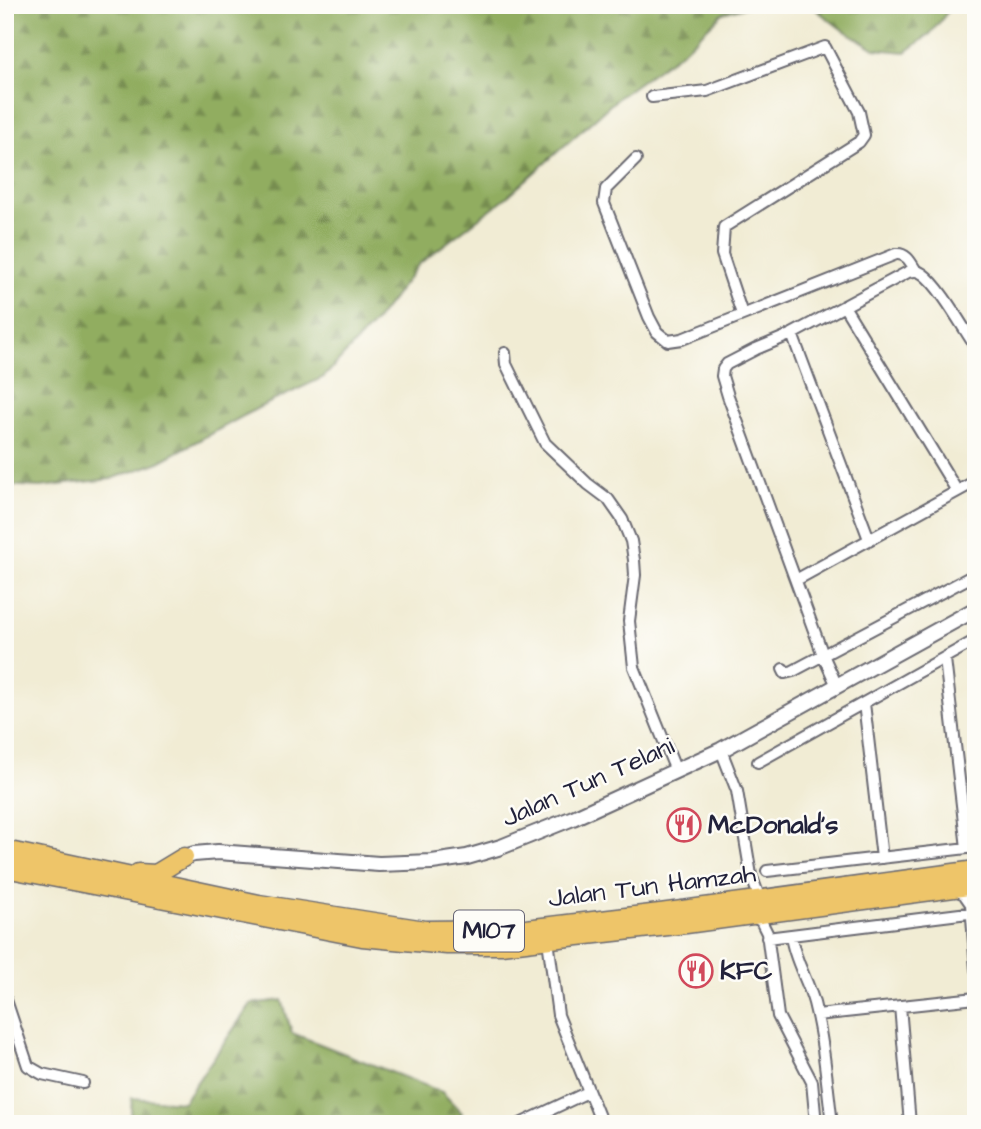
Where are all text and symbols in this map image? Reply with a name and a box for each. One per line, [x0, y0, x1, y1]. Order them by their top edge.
street label: Jalan Tun Telani [496, 728, 680, 836]
restaurant icon: McDonald's [665, 806, 703, 844]
place label: McDonald's [708, 807, 838, 843]
street label: Jalan Tun Hamzah [546, 855, 758, 917]
road number: M107 [454, 911, 524, 951]
restaurant icon: KFC [677, 952, 715, 990]
place label: KFC [720, 953, 773, 989]

